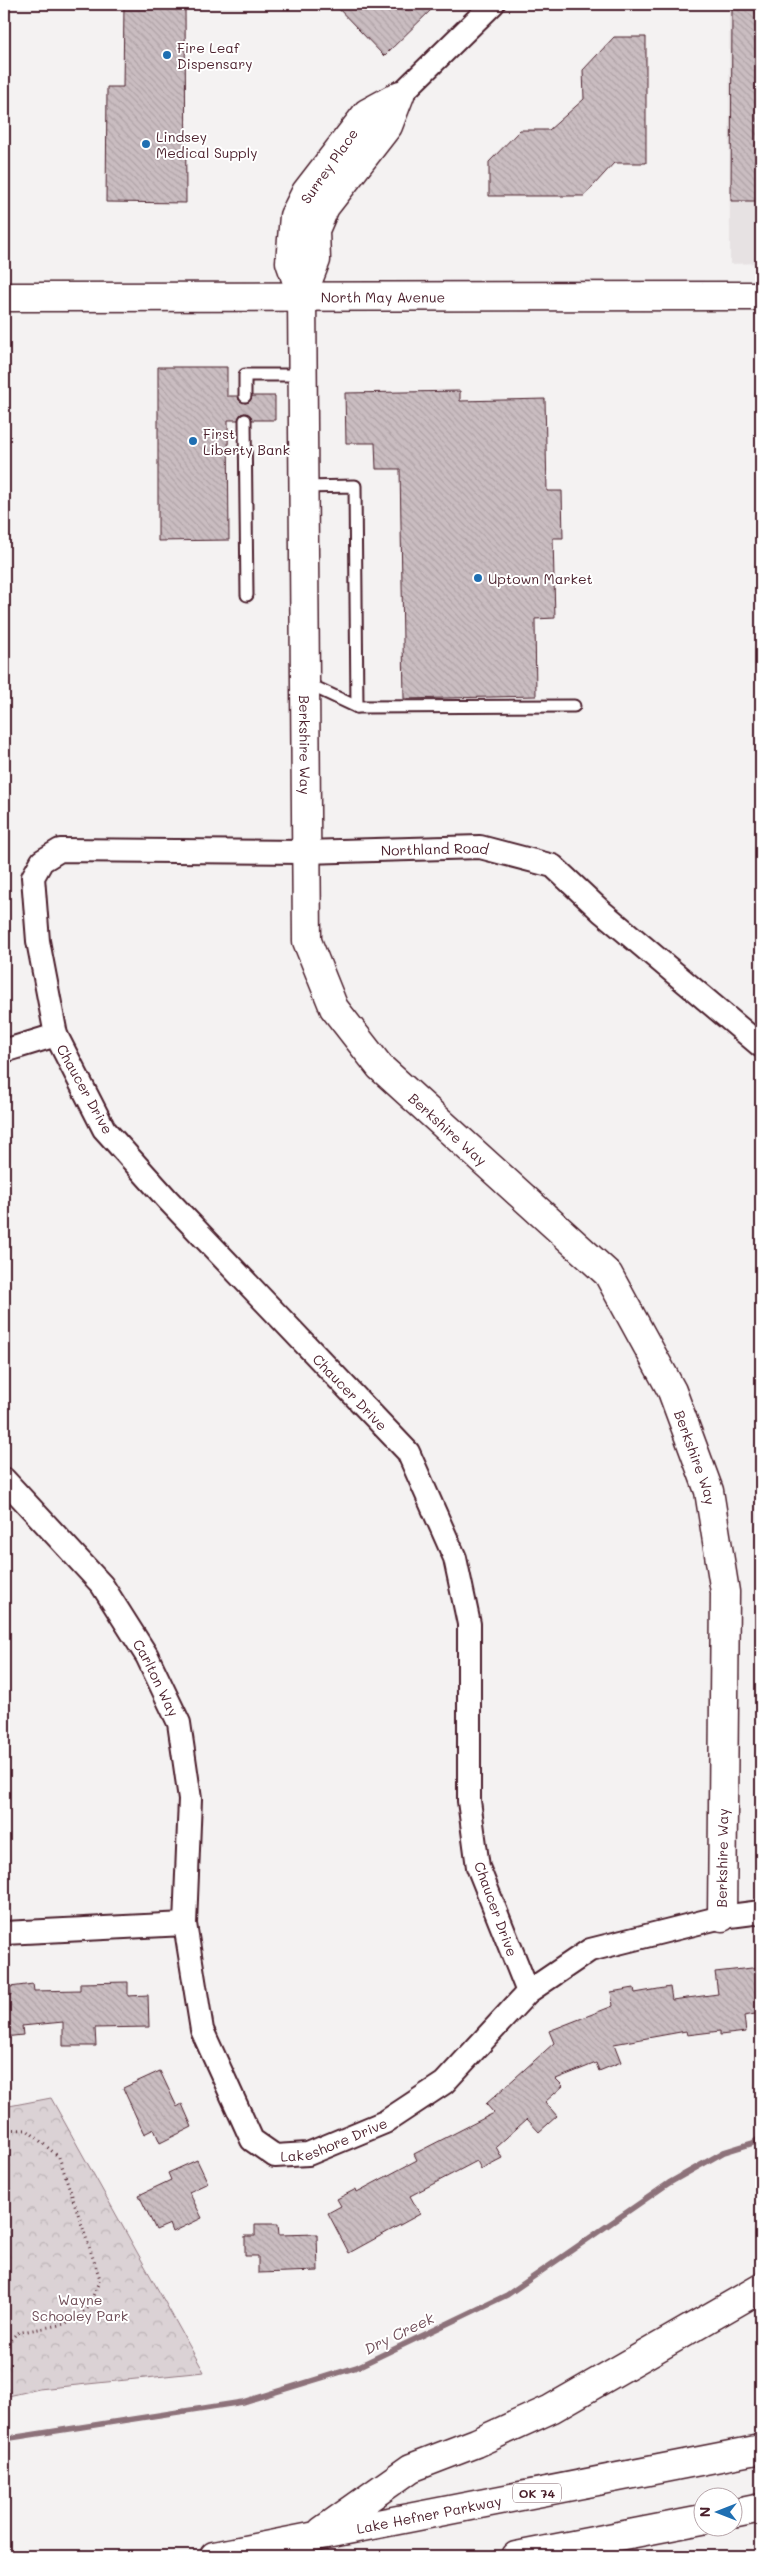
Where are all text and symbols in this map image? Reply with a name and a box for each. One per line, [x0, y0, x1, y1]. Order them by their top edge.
place label: Fire Leaf Dispensary [177, 38, 253, 73]
marker: Fire Leaf Dispensary [161, 49, 173, 61]
street label: Surrey Place [296, 125, 362, 207]
place label: Lindsey Medical Supply [156, 127, 258, 162]
marker: Lindsey Medical Supply [140, 138, 152, 150]
street label: North May Avenue [321, 287, 445, 306]
place label: First Liberty Bank [203, 424, 290, 459]
marker: First Liberty Bank [187, 435, 199, 447]
place label: Uptown Market [488, 569, 593, 588]
marker: Uptown Market [472, 572, 484, 584]
street label: Berkshire Way [296, 695, 315, 795]
street label: Northland Road [381, 838, 491, 859]
street label: Chaucer Drive [53, 1041, 117, 1137]
street label: Berkshire Way [405, 1088, 491, 1169]
street label: Chaucer Drive [309, 1350, 391, 1434]
street label: Berkshire Way [670, 1407, 721, 1506]
street label: Carlton Way [129, 1635, 184, 1719]
street label: Berkshire Way [712, 1808, 732, 1908]
street label: Chaucer Drive [470, 1859, 522, 1959]
street label: Lakeshore Drive [280, 2113, 390, 2165]
park label: Wayne Schooley Park [32, 2290, 128, 2325]
water label: Dry Creek [361, 2307, 438, 2358]
road number: OK 74 [513, 2484, 561, 2502]
north arrow [692, 2488, 742, 2538]
street label: Lake Hefner Parkway [355, 2490, 503, 2537]
text: N [695, 2507, 714, 2517]

